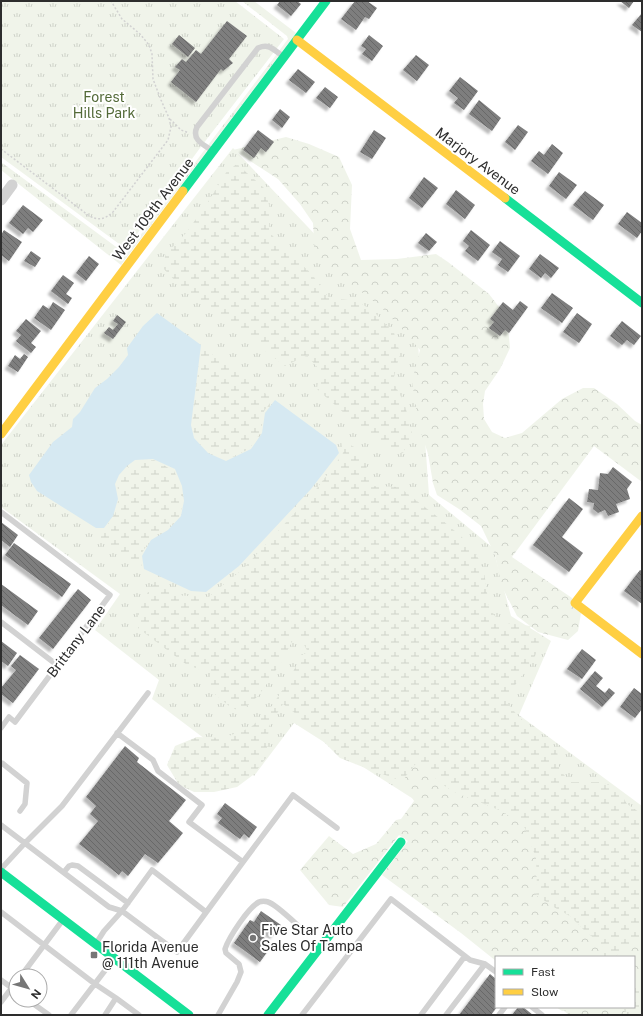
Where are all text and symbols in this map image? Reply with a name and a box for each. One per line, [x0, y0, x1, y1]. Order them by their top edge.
park label: Forest Hills Park [73, 89, 135, 121]
street label: Marjory Avenue [433, 124, 523, 198]
street label: West 109th Avenue [109, 155, 197, 263]
street label: Brittany Lane [44, 602, 108, 680]
place label: Five Star Auto Sales Of Tampa [261, 922, 363, 954]
marker: Five Star Auto Sales Of Tampa [248, 933, 258, 943]
place label: Florida Avenue @ 111th Avenue [102, 939, 199, 971]
marker: Florida Avenue @ 111th Avenue [89, 950, 99, 960]
legend [495, 956, 635, 1008]
text: Fast [531, 965, 556, 979]
north arrow [8, 968, 48, 1008]
text: Slow [531, 985, 559, 999]
text: N [29, 987, 43, 1001]

